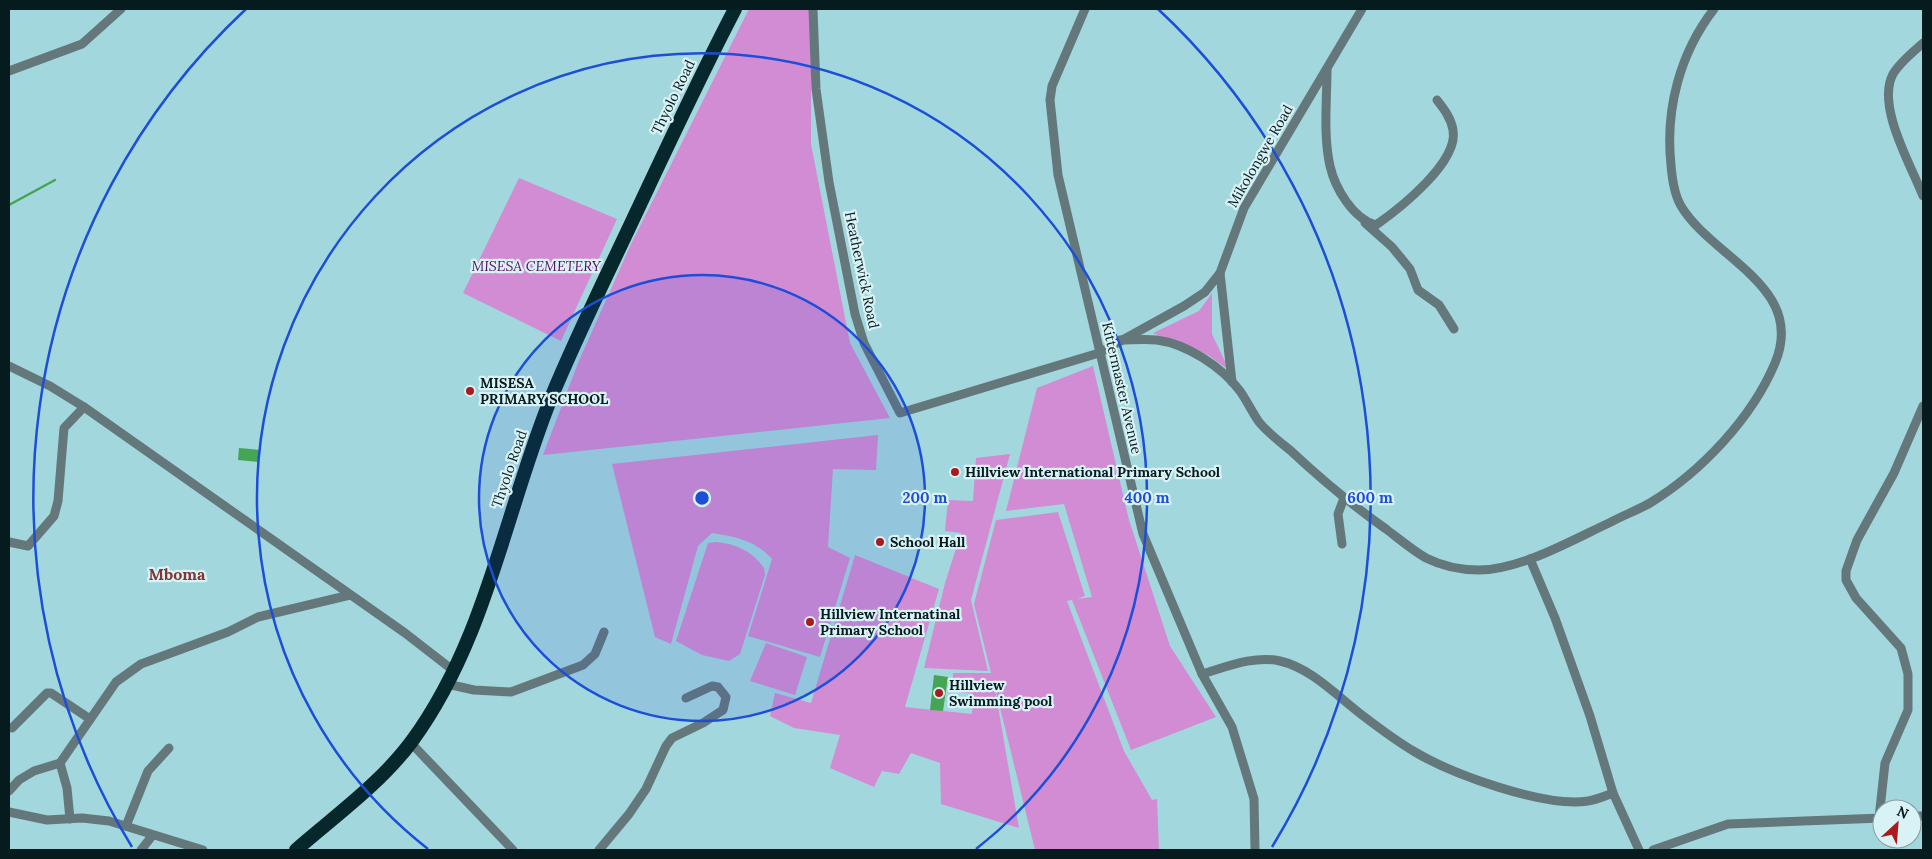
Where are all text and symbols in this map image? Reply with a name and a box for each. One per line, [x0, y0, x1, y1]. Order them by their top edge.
street label: Thyolo Road [647, 57, 699, 137]
street label: Mikolongwe Road [1223, 101, 1297, 211]
street label: Heatherwick Road [841, 210, 883, 330]
park label: MISESA CEMETERY [471, 257, 602, 275]
street label: Kittermaster Avenue [1098, 320, 1146, 456]
place label: MISESA PRIMARY SCHOOL [480, 374, 609, 408]
marker: MISESA PRIMARY SCHOOL [464, 385, 476, 397]
street label: Thyolo Road [487, 428, 531, 510]
place label: Hillview International Primary School [965, 463, 1221, 481]
marker: Hillview International Primary School [949, 466, 961, 478]
text: 200 m [903, 488, 948, 507]
text: 400 m [1124, 488, 1170, 507]
text: 600 m [1347, 488, 1393, 507]
centre of rings [693, 489, 711, 507]
place label: School Hall [890, 533, 966, 551]
marker: School Hall [874, 536, 886, 548]
district label: Mboma [149, 564, 206, 584]
place label: Hillview Internatinal Primary School [820, 605, 961, 639]
marker: Hillview Internatinal Primary School [804, 616, 816, 628]
place label: Hillview Swimming pool [949, 676, 1053, 710]
marker: Hillview Swimming pool [933, 687, 945, 699]
north arrow [1872, 799, 1922, 849]
text: N [1894, 802, 1912, 823]

